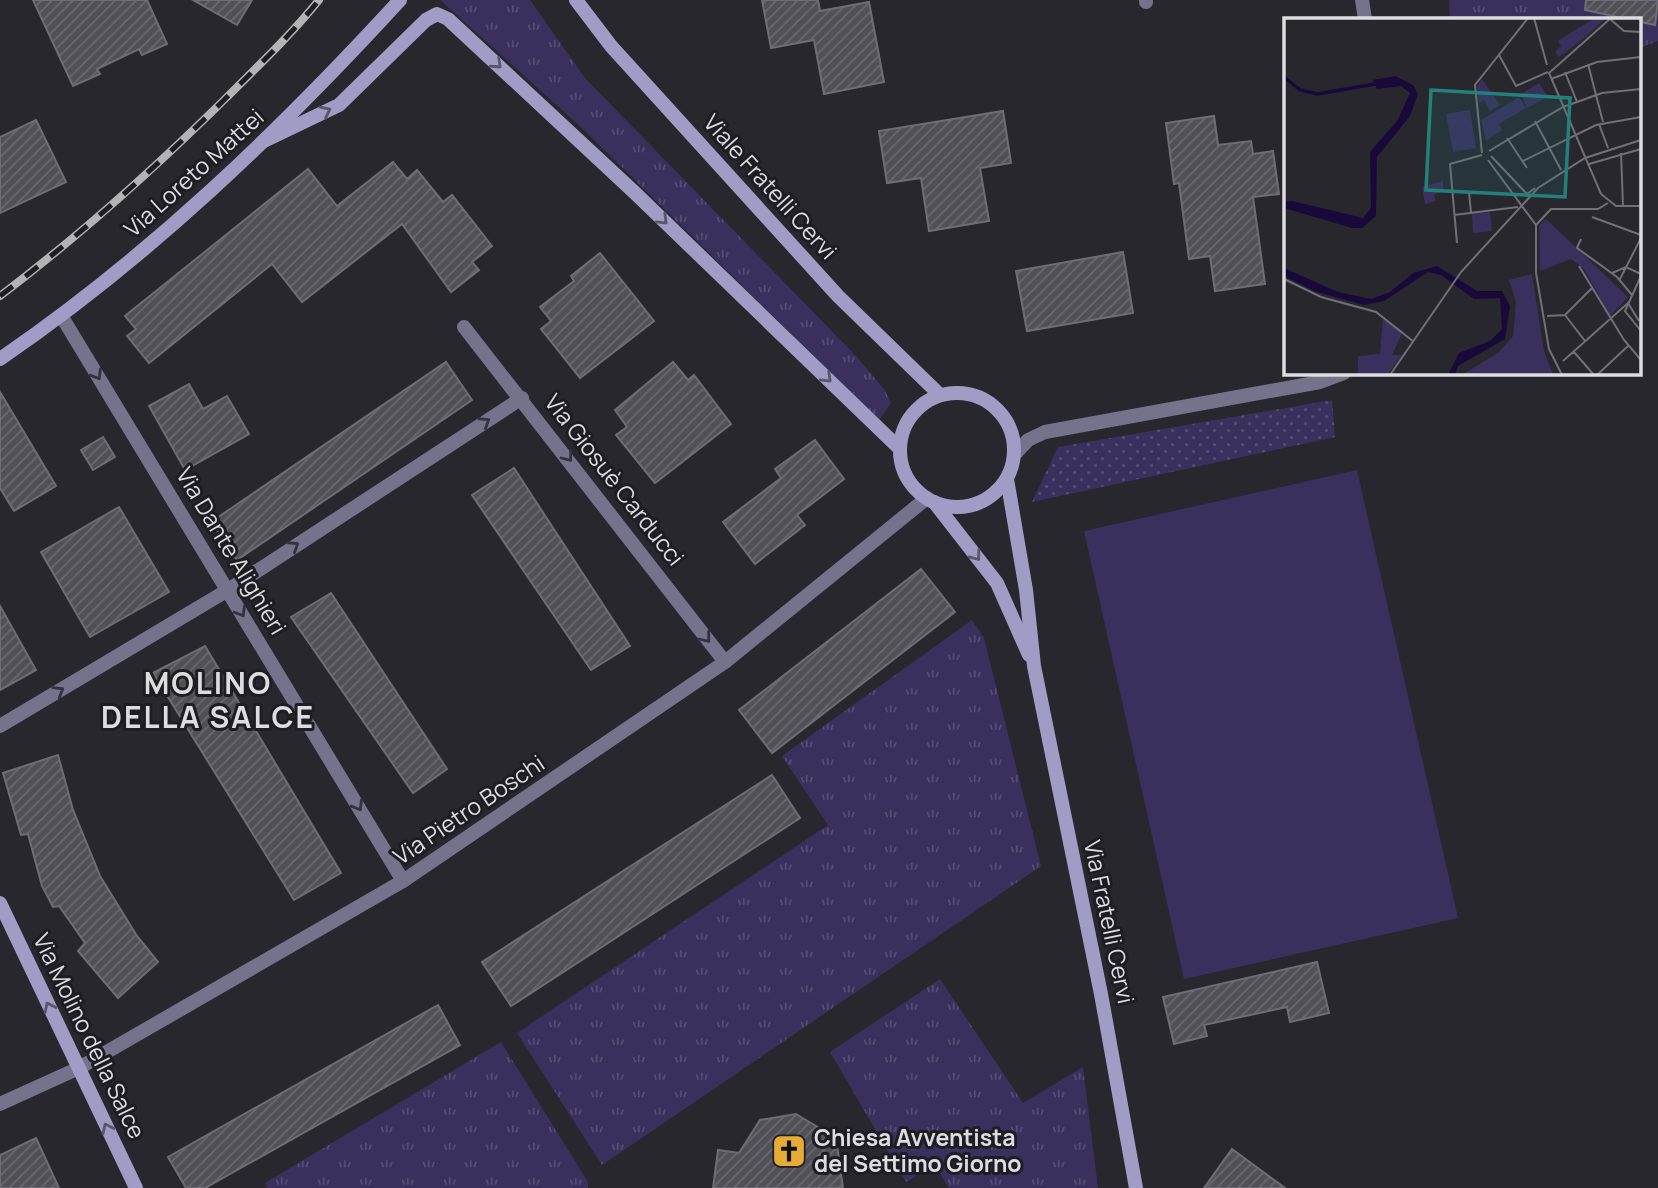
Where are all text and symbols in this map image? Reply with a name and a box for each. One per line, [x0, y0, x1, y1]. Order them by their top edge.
inset map [1284, 18, 1640, 374]
one-way arrow [489, 56, 502, 69]
street label: Via Loreto Mattei [117, 101, 270, 244]
one-way arrow [319, 106, 331, 120]
street label: Viale Fratelli Cervi [697, 107, 845, 266]
one-way arrow [655, 212, 668, 225]
one-way arrow [89, 368, 102, 381]
one-way arrow [818, 370, 831, 383]
street label: Via Giosuè Carducci [538, 387, 692, 572]
one-way arrow [477, 418, 490, 431]
one-way arrow [559, 450, 572, 462]
street label: Via Dante Alighieri [169, 461, 294, 640]
one-way arrow [287, 542, 300, 555]
one-way arrow [968, 548, 980, 561]
one-way arrow [232, 604, 245, 617]
one-way arrow [698, 630, 710, 643]
district label: MOLINO DELLA SALCE [101, 662, 315, 737]
one-way arrow [51, 686, 64, 699]
street label: Via Pietro Boschi [387, 747, 550, 872]
one-way arrow [350, 799, 363, 812]
street label: Via Fratelli Cervi [1077, 837, 1143, 1007]
street label: Via Molino della Salce [26, 927, 154, 1144]
one-way arrow [44, 1001, 58, 1014]
place label: Chiesa Avventista del Settimo Giorno [814, 1121, 1021, 1179]
one-way arrow [102, 1123, 116, 1135]
church icon: Chiesa Avventista del Settimo Giorno [770, 1132, 808, 1170]

